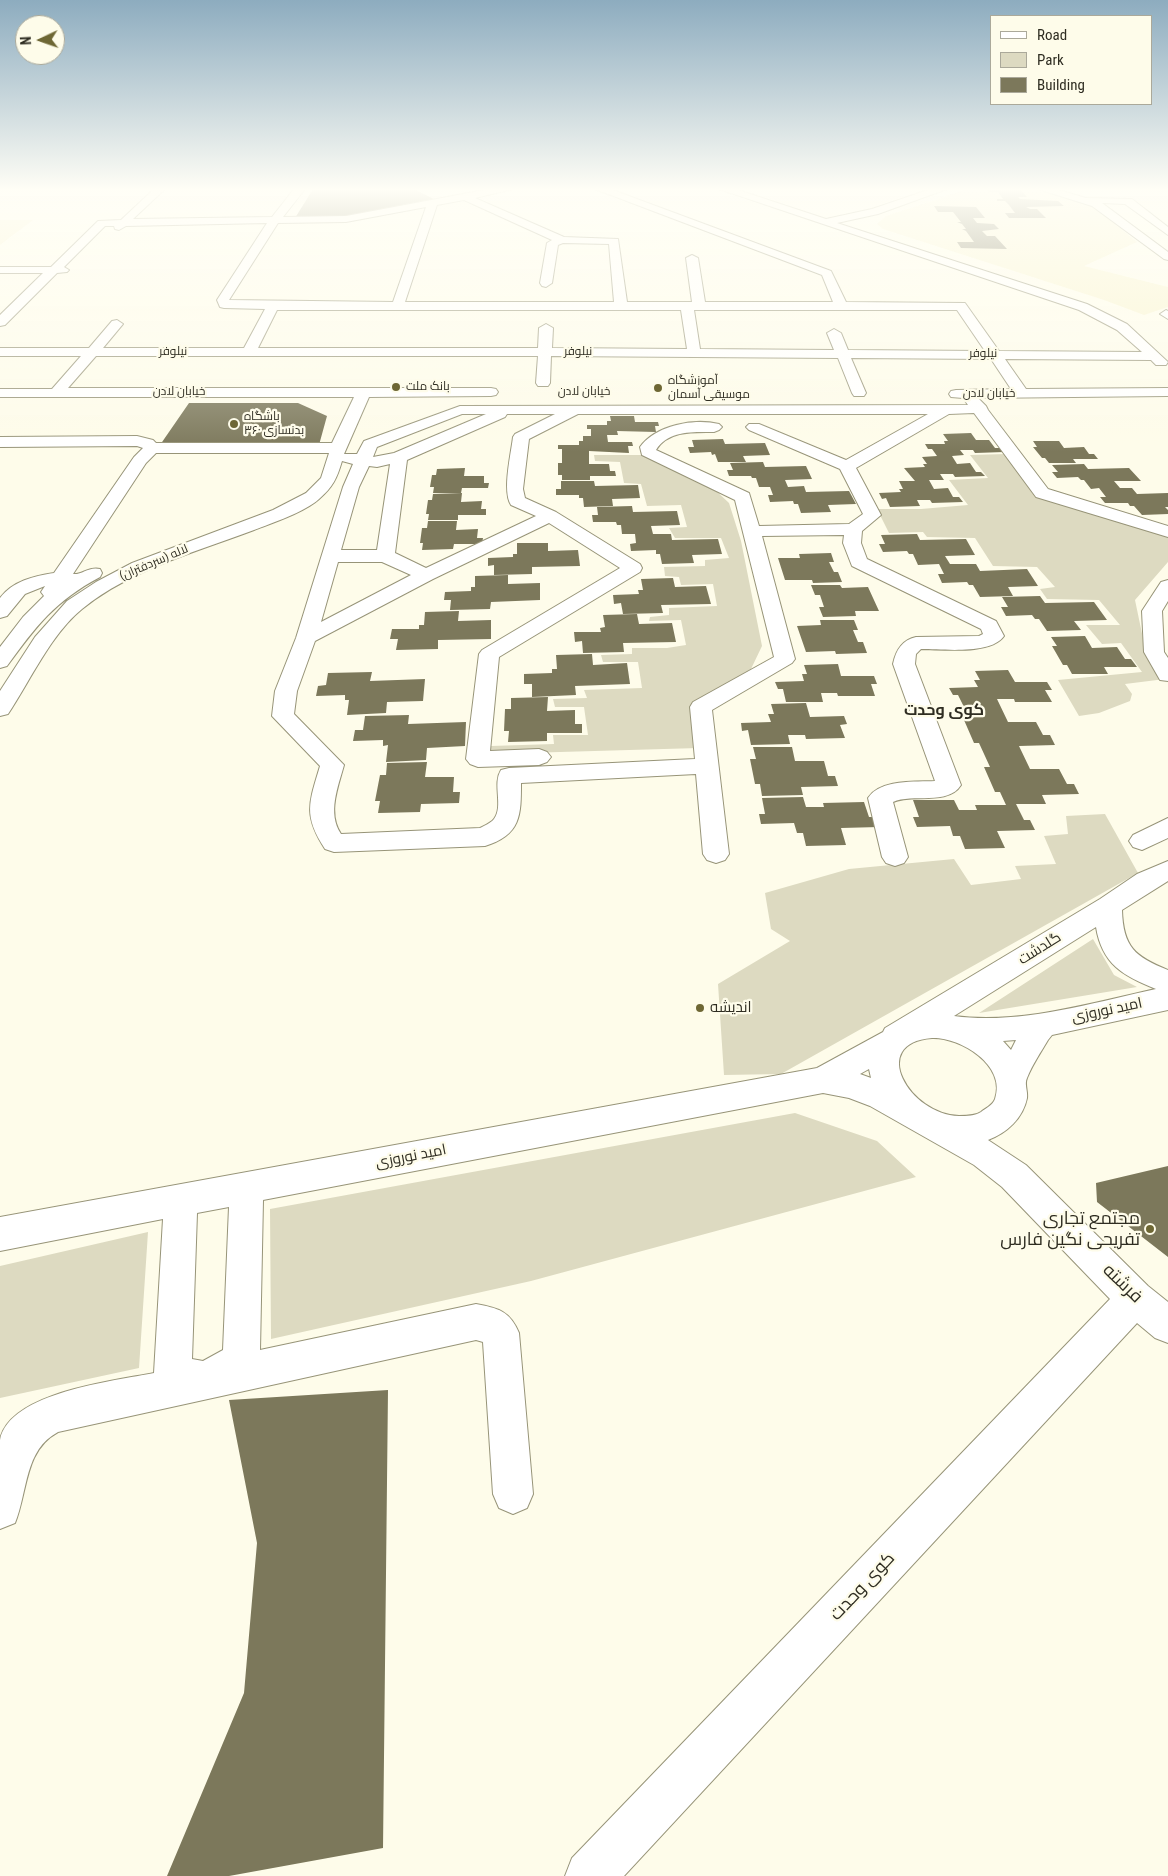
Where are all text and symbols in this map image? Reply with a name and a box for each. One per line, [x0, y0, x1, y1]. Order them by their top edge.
north arrow [15, 15, 65, 65]
legend [990, 15, 1153, 105]
text: Road [1037, 26, 1067, 44]
text: N [18, 36, 34, 45]
text: Park [1037, 51, 1064, 69]
text: Building [1037, 76, 1085, 94]
street label: نیلوفر [159, 345, 187, 359]
street label: نیلوفر [564, 345, 592, 359]
street label: نیلوفر [969, 347, 997, 361]
place label: آموزشگاه موسیقی آسمان [668, 374, 750, 402]
place label: بانک ملت [406, 380, 450, 394]
marker: بانک ملت [390, 381, 402, 393]
marker: آموزشگاه موسیقی آسمان [652, 382, 664, 394]
street label: خیابان لادن [153, 385, 205, 399]
street label: خیابان لادن [558, 385, 610, 399]
street label: خیابان لادن [963, 387, 1015, 401]
place label: باشگاه بدنسازی ۳۶۰ [244, 410, 304, 438]
marker: باشگاه بدنسازی ۳۶۰ [228, 418, 240, 430]
street label: لاله (سردفتران) [118, 542, 190, 584]
district label: کوی وحدت [904, 701, 984, 721]
street label: گلدشت [1015, 929, 1065, 969]
street label: امید نوروزی [1070, 995, 1144, 1027]
place label: اندیشه [710, 999, 752, 1017]
marker: اندیشه [694, 1002, 706, 1014]
street label: امید نوروزی [374, 1141, 448, 1173]
place label: مجتمع تجاری تفریحی نگین فارس [1000, 1208, 1140, 1250]
marker: مجتمع تجاری تفریحی نگین فارس [1144, 1223, 1156, 1235]
street label: فرشته [1098, 1260, 1146, 1308]
street label: کوی وحدت [826, 1548, 900, 1626]

